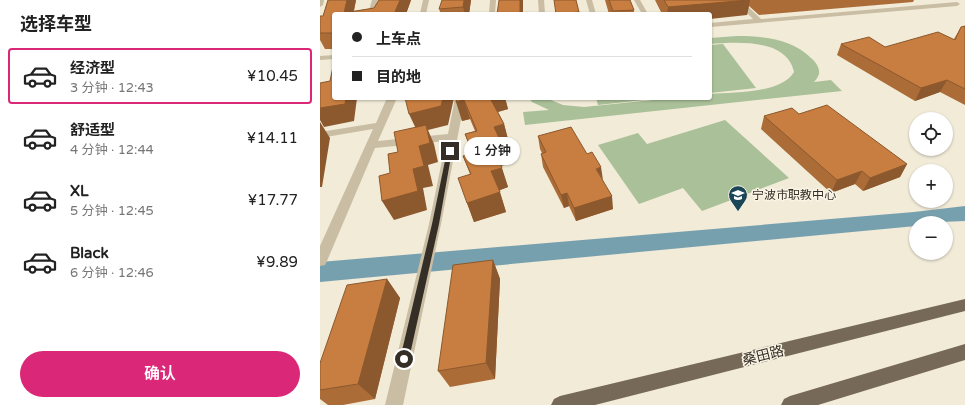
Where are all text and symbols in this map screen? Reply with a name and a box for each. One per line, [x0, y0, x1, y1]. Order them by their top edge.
text: 选择车型 [20, 13, 92, 35]
text: 上车点 [376, 30, 421, 48]
icon: car [22, 58, 58, 94]
text: 经济型 [70, 59, 115, 77]
text: ¥10.45 [247, 67, 298, 85]
text: 目的地 [376, 68, 421, 86]
text: 3 分钟 · 12:43 [70, 80, 154, 96]
map controls [909, 112, 953, 260]
button: locate [909, 112, 953, 156]
icon: car [22, 120, 58, 156]
text: 舒适型 [70, 121, 115, 139]
text: ¥14.11 [247, 129, 298, 147]
callout: 1 分钟 [464, 137, 520, 165]
text: 4 分钟 · 12:44 [70, 142, 154, 158]
route end [441, 142, 459, 160]
text: 1 分钟 [473, 143, 511, 159]
button: + [909, 164, 953, 208]
icon: car [22, 182, 58, 218]
text: XL [70, 182, 89, 200]
school or university icon: 宁波市职教中心 [727, 184, 749, 212]
place label: 宁波市职教中心 [752, 188, 836, 202]
text: ¥17.77 [247, 191, 298, 209]
text: 5 分钟 · 12:45 [70, 203, 154, 219]
button: − [909, 216, 953, 260]
icon: car [22, 244, 58, 280]
text: Black [70, 244, 109, 262]
text: ¥9.89 [256, 253, 298, 271]
text: 6 分钟 · 12:46 [70, 265, 154, 281]
street label: 桑田路 [741, 342, 786, 369]
route start [395, 350, 413, 368]
button: 确认 [20, 351, 300, 397]

